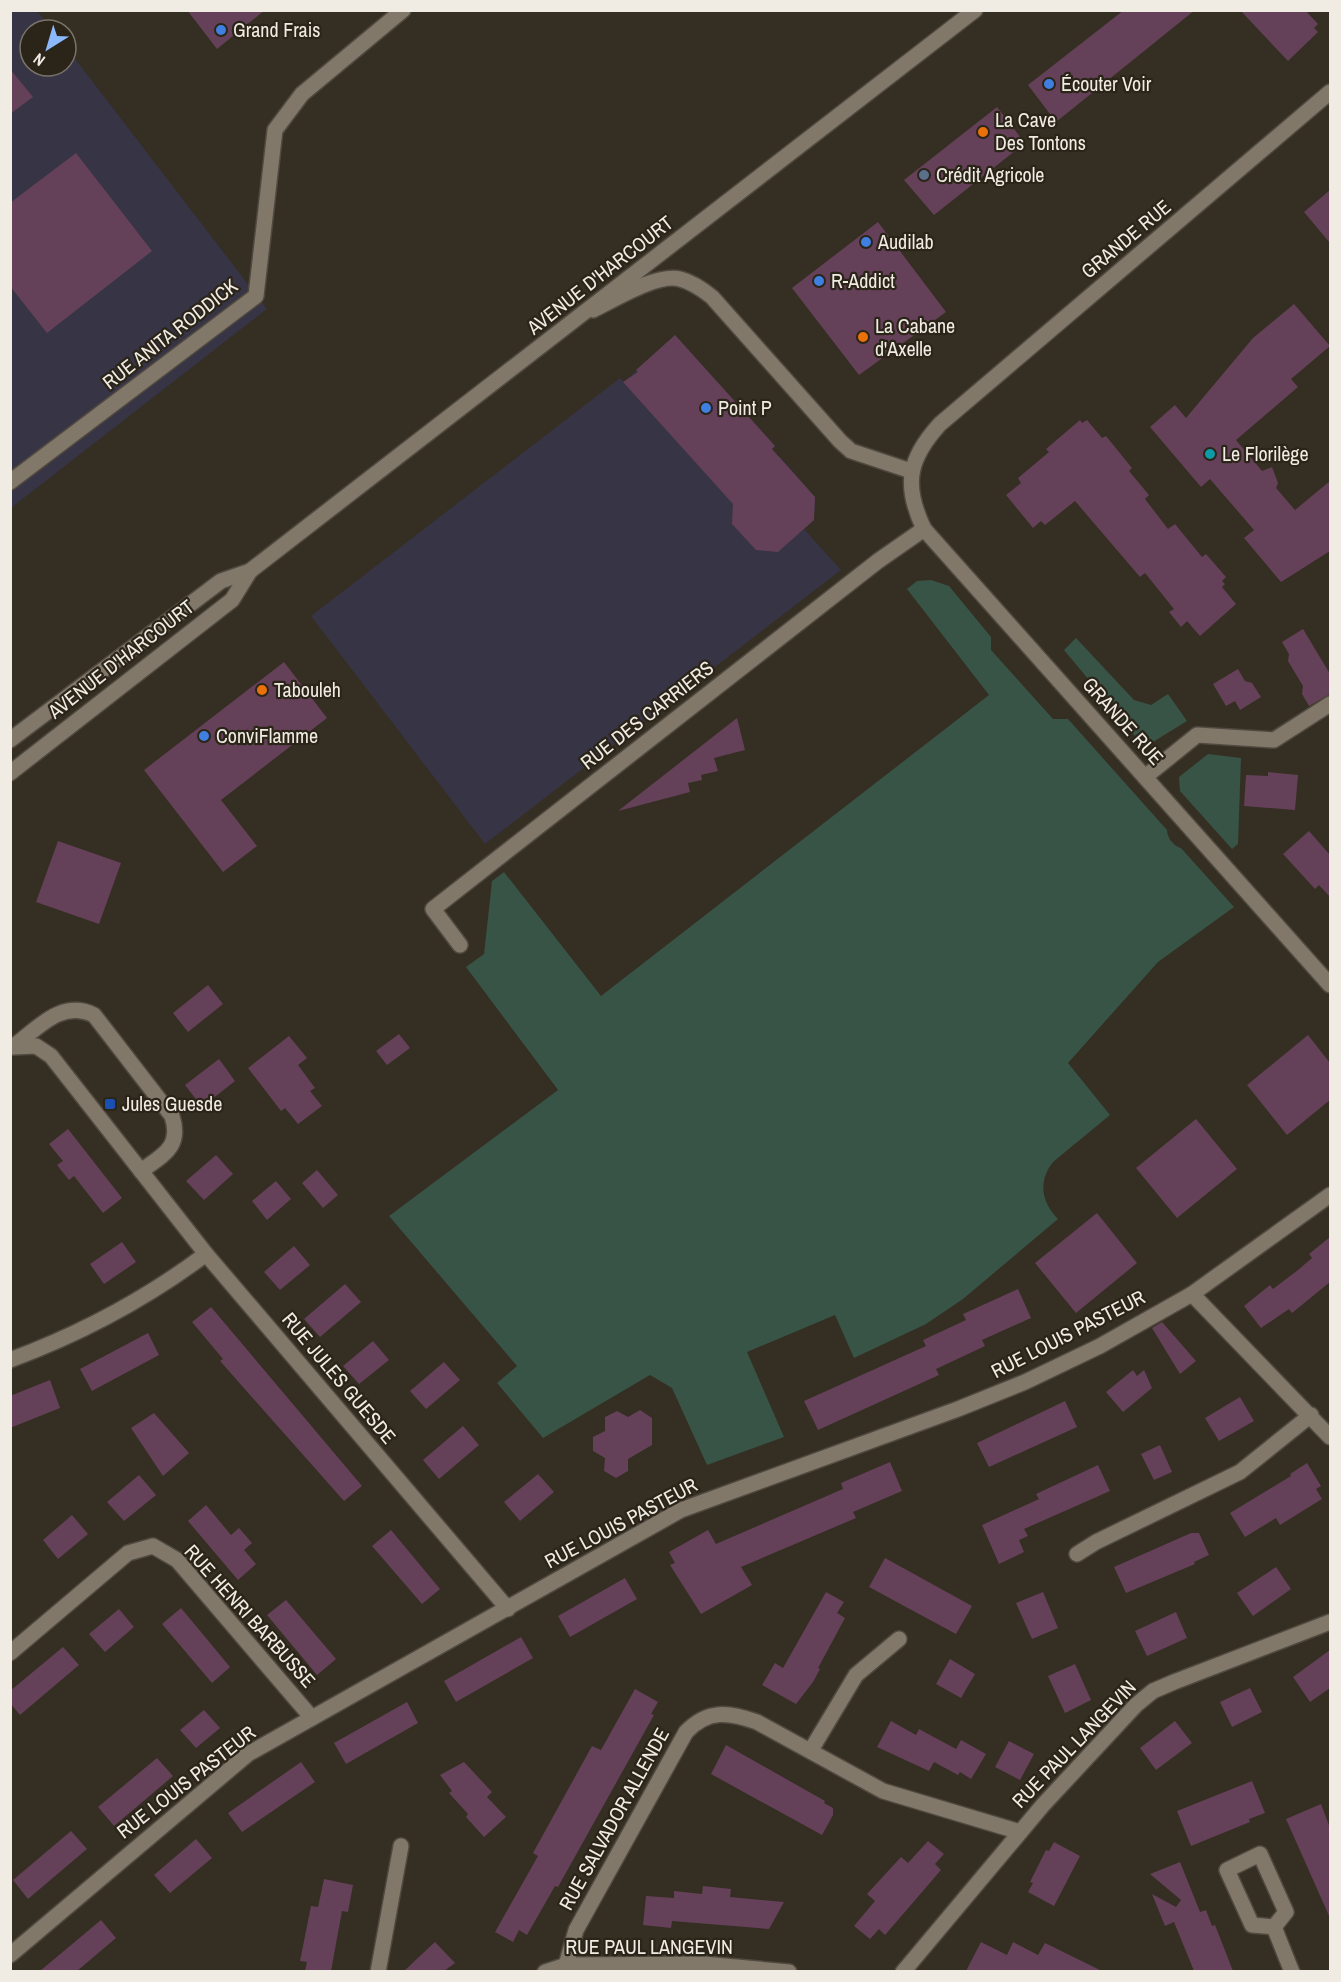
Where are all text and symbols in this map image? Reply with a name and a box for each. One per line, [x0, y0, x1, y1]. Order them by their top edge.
place label: Grand Frais [233, 16, 321, 43]
north arrow [18, 18, 78, 78]
marker: Grand Frais [214, 23, 228, 37]
text: N [29, 48, 49, 72]
place label: Écouter Voir [1061, 70, 1152, 97]
marker: Écouter Voir [1042, 77, 1056, 91]
place label: La Cave Des Tontons [995, 106, 1086, 156]
marker: La Cave Des Tontons [976, 125, 990, 139]
place label: Crédit Agricole [936, 161, 1044, 188]
marker: Crédit Agricole [917, 168, 931, 182]
street label: GRANDE RUE [1075, 193, 1176, 284]
street label: AVENUE D'HARCOURT [520, 209, 678, 341]
place label: Audilab [877, 228, 934, 255]
marker: Audilab [859, 235, 873, 249]
place label: R-Addict [831, 267, 895, 294]
street label: RUE ANITA RODDICK [96, 272, 243, 395]
marker: R-Addict [812, 274, 826, 288]
place label: La Cabane d'Axelle [875, 312, 955, 362]
marker: La Cabane d'Axelle [856, 330, 870, 344]
place label: Point P [718, 394, 772, 421]
marker: Point P [699, 401, 713, 415]
place label: Le Florilège [1222, 440, 1309, 467]
marker: Le Florilège [1203, 447, 1217, 461]
street label: AVENUE D'HARCOURT [41, 593, 199, 725]
street label: RUE DES CARRIERS [574, 654, 719, 775]
street label: GRANDE RUE [1077, 671, 1170, 770]
place label: Tabouleh [274, 676, 341, 703]
marker: Tabouleh [255, 683, 269, 697]
place label: ConviFlamme [216, 722, 318, 749]
marker: ConviFlamme [197, 729, 211, 743]
place label: Jules Guesde [122, 1090, 222, 1117]
marker: Jules Guesde [103, 1097, 117, 1111]
street label: RUE LOUIS PASTEUR [986, 1283, 1149, 1384]
street label: RUE JULES GUESDE [276, 1306, 402, 1449]
street label: RUE LOUIS PASTEUR [540, 1471, 702, 1574]
street label: RUE HENRI BARBUSSE [179, 1538, 322, 1693]
street label: RUE PAUL LANGEVIN [1006, 1674, 1142, 1813]
street label: RUE LOUIS PASTEUR [111, 1719, 261, 1844]
street label: RUE SALVADOR ALLENDE [552, 1723, 675, 1915]
street label: RUE PAUL LANGEVIN [565, 1933, 733, 1960]

